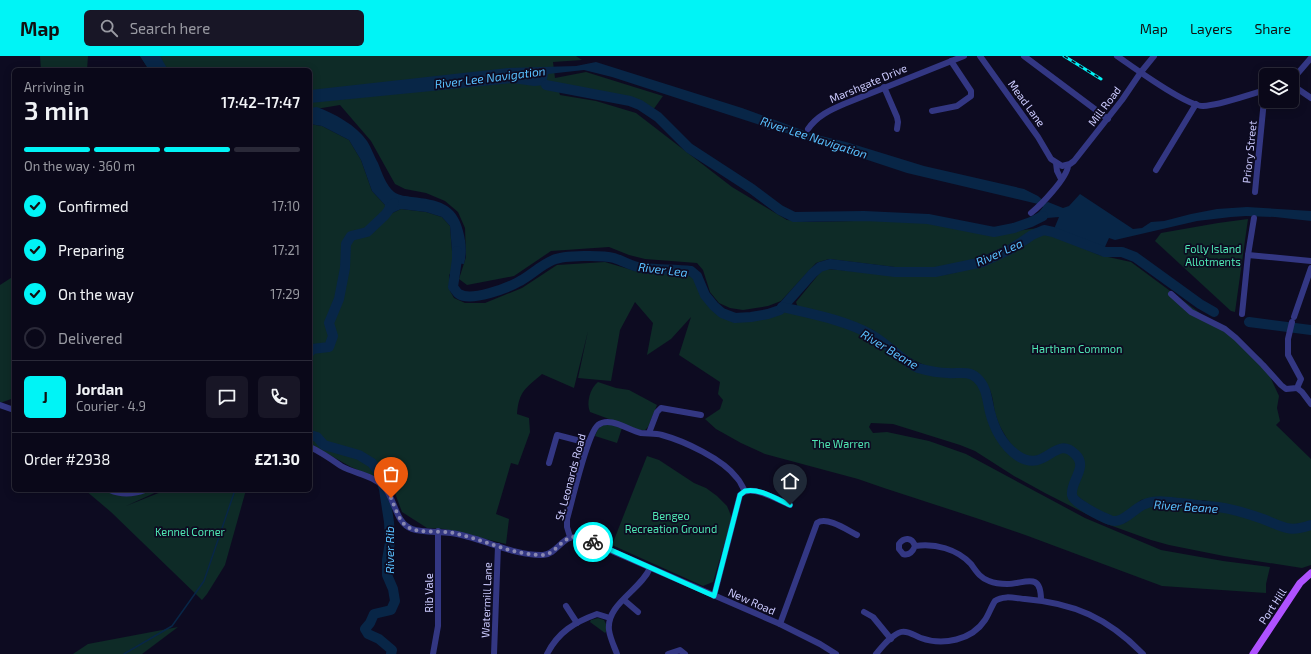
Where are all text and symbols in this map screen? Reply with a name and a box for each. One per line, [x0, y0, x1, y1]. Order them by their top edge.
search box [84, 10, 364, 46]
text: Map [20, 17, 60, 40]
icon: search [98, 17, 120, 39]
text: Search here [130, 19, 210, 37]
text: Map [1140, 20, 1168, 37]
text: Layers [1190, 20, 1232, 37]
text: Share [1254, 20, 1291, 37]
street label: Marshgate Drive [827, 61, 909, 105]
water label: River Lee Navigation [434, 63, 546, 91]
map controls [1259, 68, 1299, 108]
button: layers [1259, 68, 1299, 108]
street label: Mead Lane [1006, 77, 1048, 129]
text: Arriving in [24, 79, 84, 95]
street label: Mill Road [1085, 84, 1123, 128]
text: 17:42–17:47 [221, 93, 300, 111]
text: 3 min [24, 94, 89, 125]
water label: River Lee Navigation [759, 113, 869, 161]
street label: Priory Street [1239, 120, 1259, 184]
text: On the way · 360 m [24, 158, 135, 174]
icon: check [24, 195, 46, 217]
text: Confirmed [58, 197, 129, 215]
text: 17:10 [272, 198, 300, 214]
water label: River Lea [973, 235, 1025, 269]
icon: check [24, 239, 46, 261]
text: Preparing [58, 241, 124, 259]
text: 17:21 [273, 242, 300, 258]
park label: Folly Island Allotments [1185, 242, 1241, 268]
water label: River Lea [637, 259, 689, 279]
icon: check [24, 283, 46, 305]
text: On the way [58, 285, 134, 303]
text: 17:29 [270, 286, 300, 302]
water label: River Beane [859, 326, 922, 372]
text: Delivered [58, 329, 123, 347]
park label: Hartham Common [1032, 342, 1122, 355]
button: chat [206, 376, 248, 418]
button: phone [258, 376, 300, 418]
text: Jordan [76, 380, 123, 398]
text: J [42, 388, 48, 406]
text: Courier · 4.9 [76, 398, 146, 414]
street label: St. Leonards Road [552, 432, 588, 522]
park label: The Warren [812, 437, 870, 450]
text: Order #2938 [24, 450, 110, 468]
text: £21.30 [254, 450, 300, 468]
pin [374, 457, 408, 498]
icon: bag [380, 463, 402, 485]
pin [773, 464, 807, 505]
icon: home [779, 470, 801, 492]
water label: River Beane [1153, 497, 1219, 515]
park label: Bengeo Recreation Ground [625, 509, 717, 535]
courier [573, 522, 613, 562]
park label: Kennel Corner [155, 525, 226, 538]
water label: River Rib [382, 526, 396, 574]
icon: bike [582, 531, 604, 553]
street label: Watermill Lane [478, 562, 494, 638]
street label: Rib Vale [422, 573, 435, 613]
street label: New Road [726, 585, 778, 617]
street label: Port Hill [1256, 585, 1289, 626]

